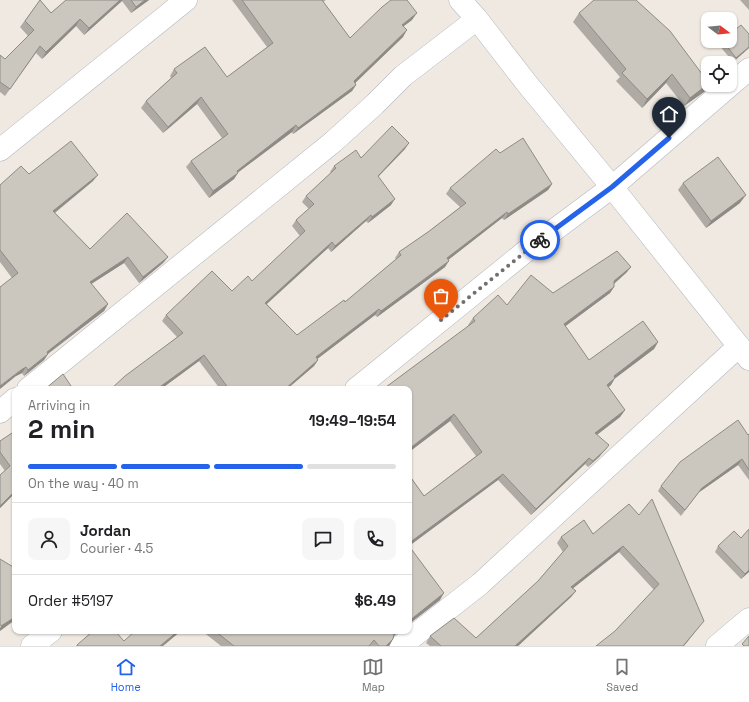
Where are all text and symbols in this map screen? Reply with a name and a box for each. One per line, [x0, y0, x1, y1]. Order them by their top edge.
north arrow [701, 12, 737, 48]
map controls [701, 12, 737, 92]
button: locate [701, 56, 737, 92]
pin [652, 97, 686, 138]
icon: home [658, 103, 680, 125]
courier [520, 220, 560, 260]
icon: bike [529, 229, 551, 251]
pin [424, 279, 458, 320]
icon: bag [430, 285, 452, 307]
text: Arriving in [28, 397, 90, 414]
text: 19:49–19:54 [309, 411, 396, 430]
text: 2 min [28, 412, 95, 446]
text: On the way · 40 m [28, 475, 139, 492]
button: person [28, 518, 70, 560]
button: chat [302, 518, 344, 560]
button: phone [354, 518, 396, 560]
text: Jordan [80, 521, 131, 540]
text: Courier · 4.5 [80, 540, 153, 557]
text: Order #5197 [28, 591, 113, 610]
text: $6.49 [354, 591, 396, 610]
tab: Home [111, 656, 141, 694]
tab: Map [362, 656, 385, 694]
tab: Saved [606, 656, 638, 694]

